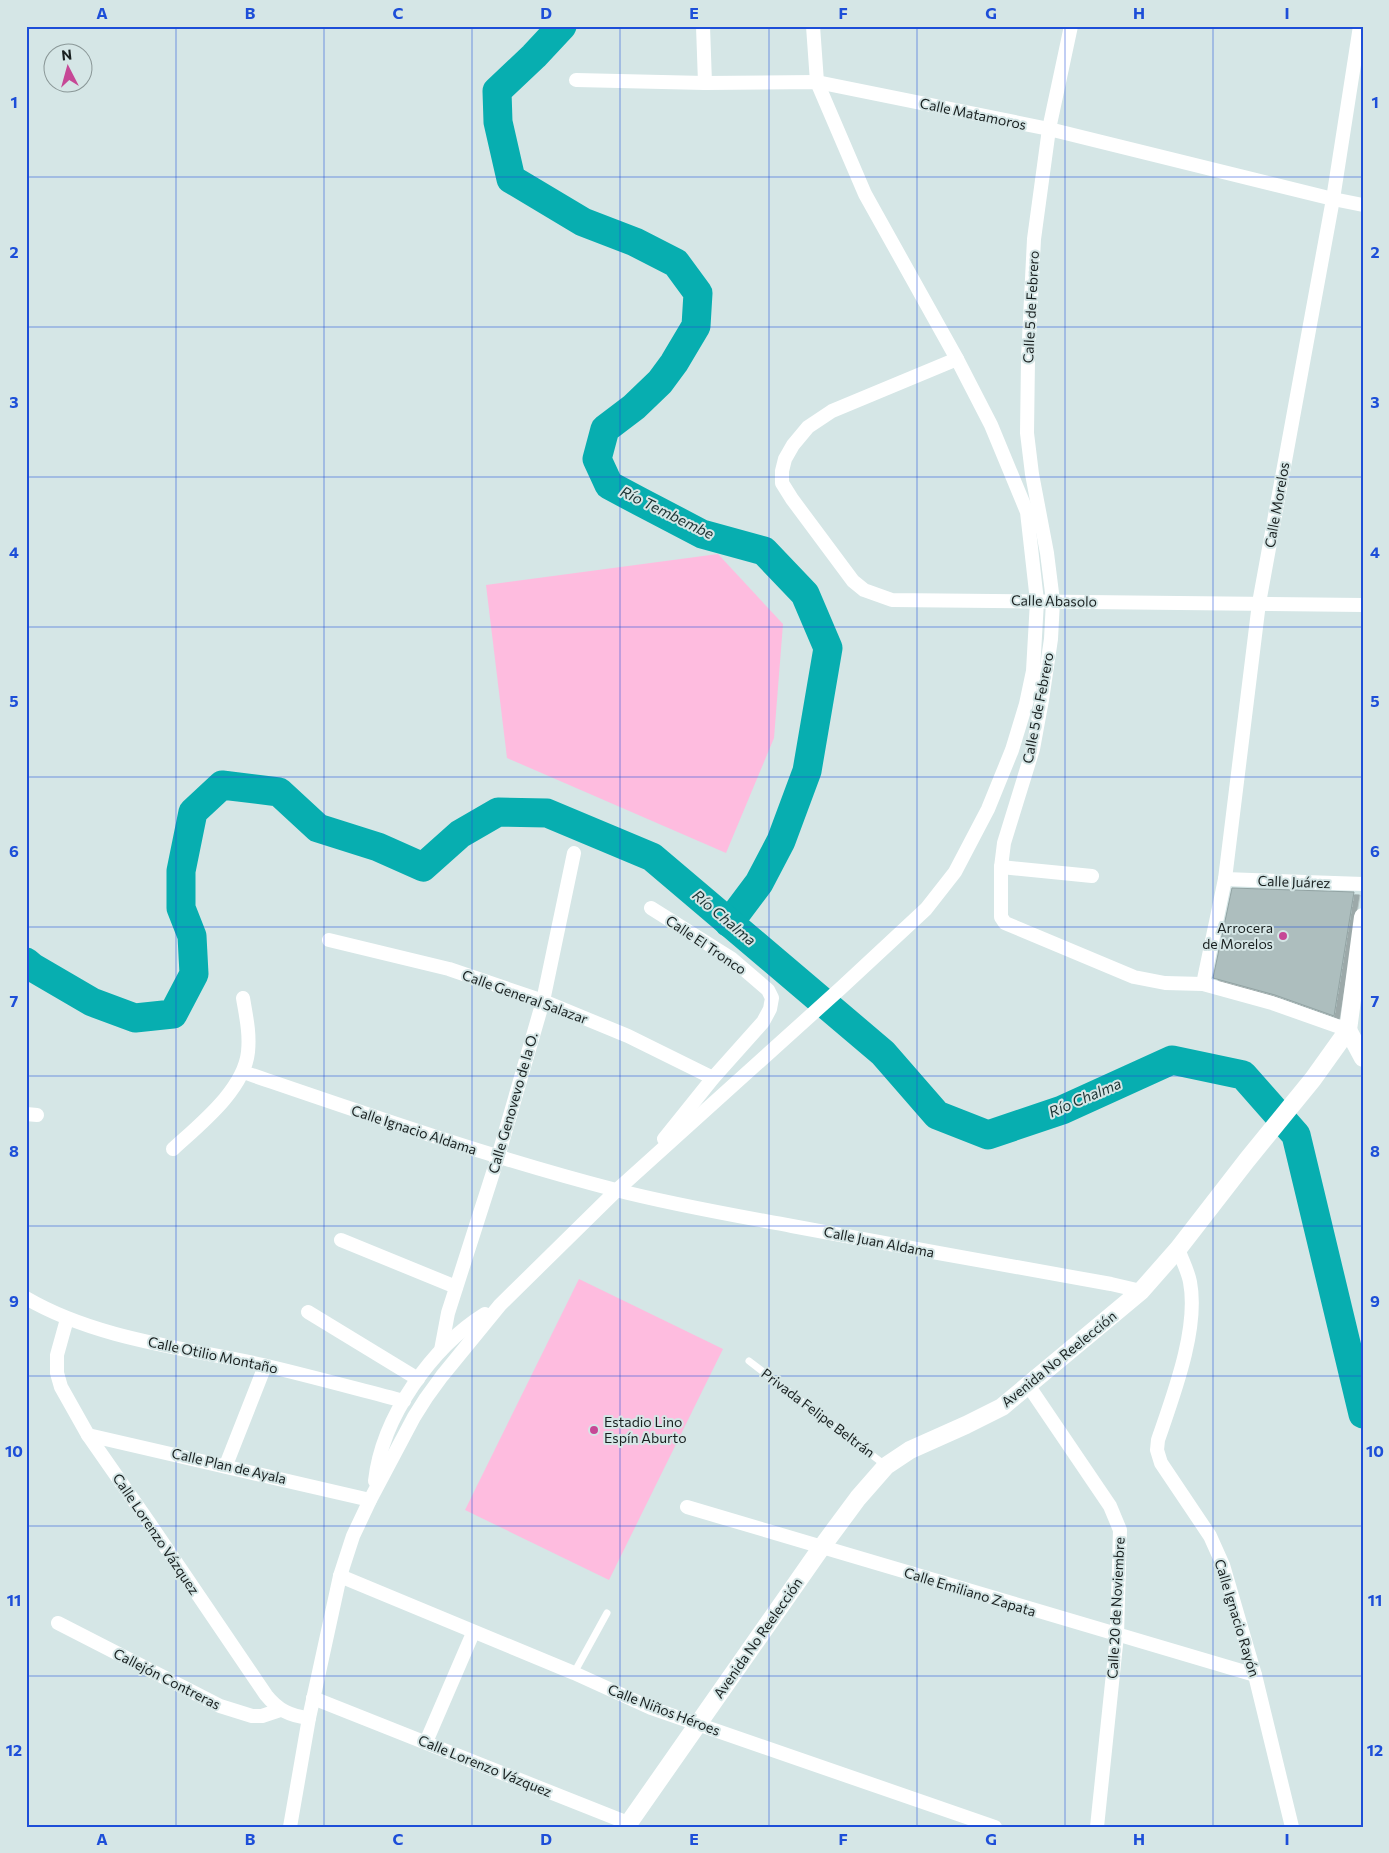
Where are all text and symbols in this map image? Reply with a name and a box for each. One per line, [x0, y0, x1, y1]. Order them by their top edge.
text: A [96, 3, 108, 22]
text: B [245, 3, 256, 22]
text: C [393, 3, 404, 22]
text: D [540, 3, 552, 22]
text: E [689, 3, 699, 22]
text: F [838, 3, 848, 22]
text: G [985, 3, 997, 22]
text: H [1133, 3, 1145, 22]
text: I [1284, 3, 1290, 22]
north arrow [42, 42, 92, 92]
text: N [60, 46, 73, 64]
text: 1 [10, 92, 18, 111]
text: 1 [1371, 92, 1379, 111]
street label: Calle Matamoros [918, 94, 1028, 133]
text: 2 [9, 242, 19, 261]
text: 2 [1370, 242, 1380, 261]
street label: Calle 5 de Febrero [1019, 250, 1042, 364]
text: 3 [9, 392, 19, 411]
text: 3 [1370, 392, 1380, 411]
street label: Calle Morelos [1261, 461, 1292, 549]
water label: Río Tembembe [618, 482, 717, 543]
text: 4 [9, 542, 19, 561]
text: 4 [1370, 542, 1380, 561]
street label: Calle Abasolo [1011, 591, 1097, 610]
street label: Calle 5 de Febrero [1018, 651, 1057, 765]
text: 5 [9, 691, 19, 710]
text: 5 [1370, 691, 1380, 710]
text: 6 [9, 841, 19, 860]
text: 6 [1370, 841, 1380, 860]
street label: Calle Juárez [1257, 872, 1331, 891]
water label: Río Chalma [689, 886, 760, 949]
street label: Calle El Tronco [663, 911, 750, 978]
place label: Arrocera de Morelos [1202, 919, 1273, 952]
marker: Arrocera de Morelos [1277, 930, 1289, 942]
street label: Calle General Salazar [460, 966, 591, 1027]
text: 7 [10, 991, 19, 1010]
text: 7 [1371, 991, 1380, 1010]
street label: Calle Genovevo de la O. [484, 1030, 541, 1175]
water label: Río Chalma [1046, 1074, 1124, 1120]
street label: Calle Ignacio Aldama [349, 1101, 479, 1158]
text: 8 [9, 1141, 19, 1160]
text: 8 [1370, 1141, 1380, 1160]
street label: Calle Juan Aldama [822, 1222, 936, 1261]
text: 9 [9, 1291, 19, 1310]
text: 9 [1370, 1291, 1380, 1310]
street label: Avenida No Reelección [998, 1307, 1120, 1410]
street label: Calle Otilio Montaño [147, 1332, 280, 1377]
street label: Privada Felipe Beltrán [758, 1364, 878, 1461]
place label: Estadio Lino Espín Aburto [604, 1413, 687, 1446]
marker: Estadio Lino Espín Aburto [588, 1424, 600, 1436]
text: 10 [5, 1441, 23, 1460]
text: 10 [1366, 1441, 1384, 1460]
street label: Calle Plan de Ayala [170, 1444, 288, 1487]
street label: Calle Lorenzo Vázquez [109, 1470, 203, 1598]
street label: Calle 20 de Noviembre [1103, 1537, 1128, 1679]
street label: Calle Ignacio Rayón [1211, 1557, 1263, 1679]
street label: Calle Emiliano Zapata [902, 1563, 1038, 1620]
street label: Avenida No Reelección [710, 1574, 806, 1701]
text: 11 [7, 1590, 21, 1609]
text: 11 [1368, 1590, 1382, 1609]
street label: Callejón Contreras [111, 1644, 224, 1713]
street label: Calle Niños Héroes [606, 1680, 723, 1739]
street label: Calle Lorenzo Vázquez [416, 1731, 555, 1800]
text: 12 [6, 1740, 22, 1759]
text: 12 [1367, 1740, 1383, 1759]
text: A [96, 1829, 108, 1848]
text: B [245, 1829, 256, 1848]
text: C [393, 1829, 404, 1848]
text: D [540, 1829, 552, 1848]
text: E [689, 1829, 699, 1848]
text: F [838, 1829, 848, 1848]
text: G [985, 1829, 997, 1848]
text: H [1133, 1829, 1145, 1848]
text: I [1284, 1829, 1290, 1848]

